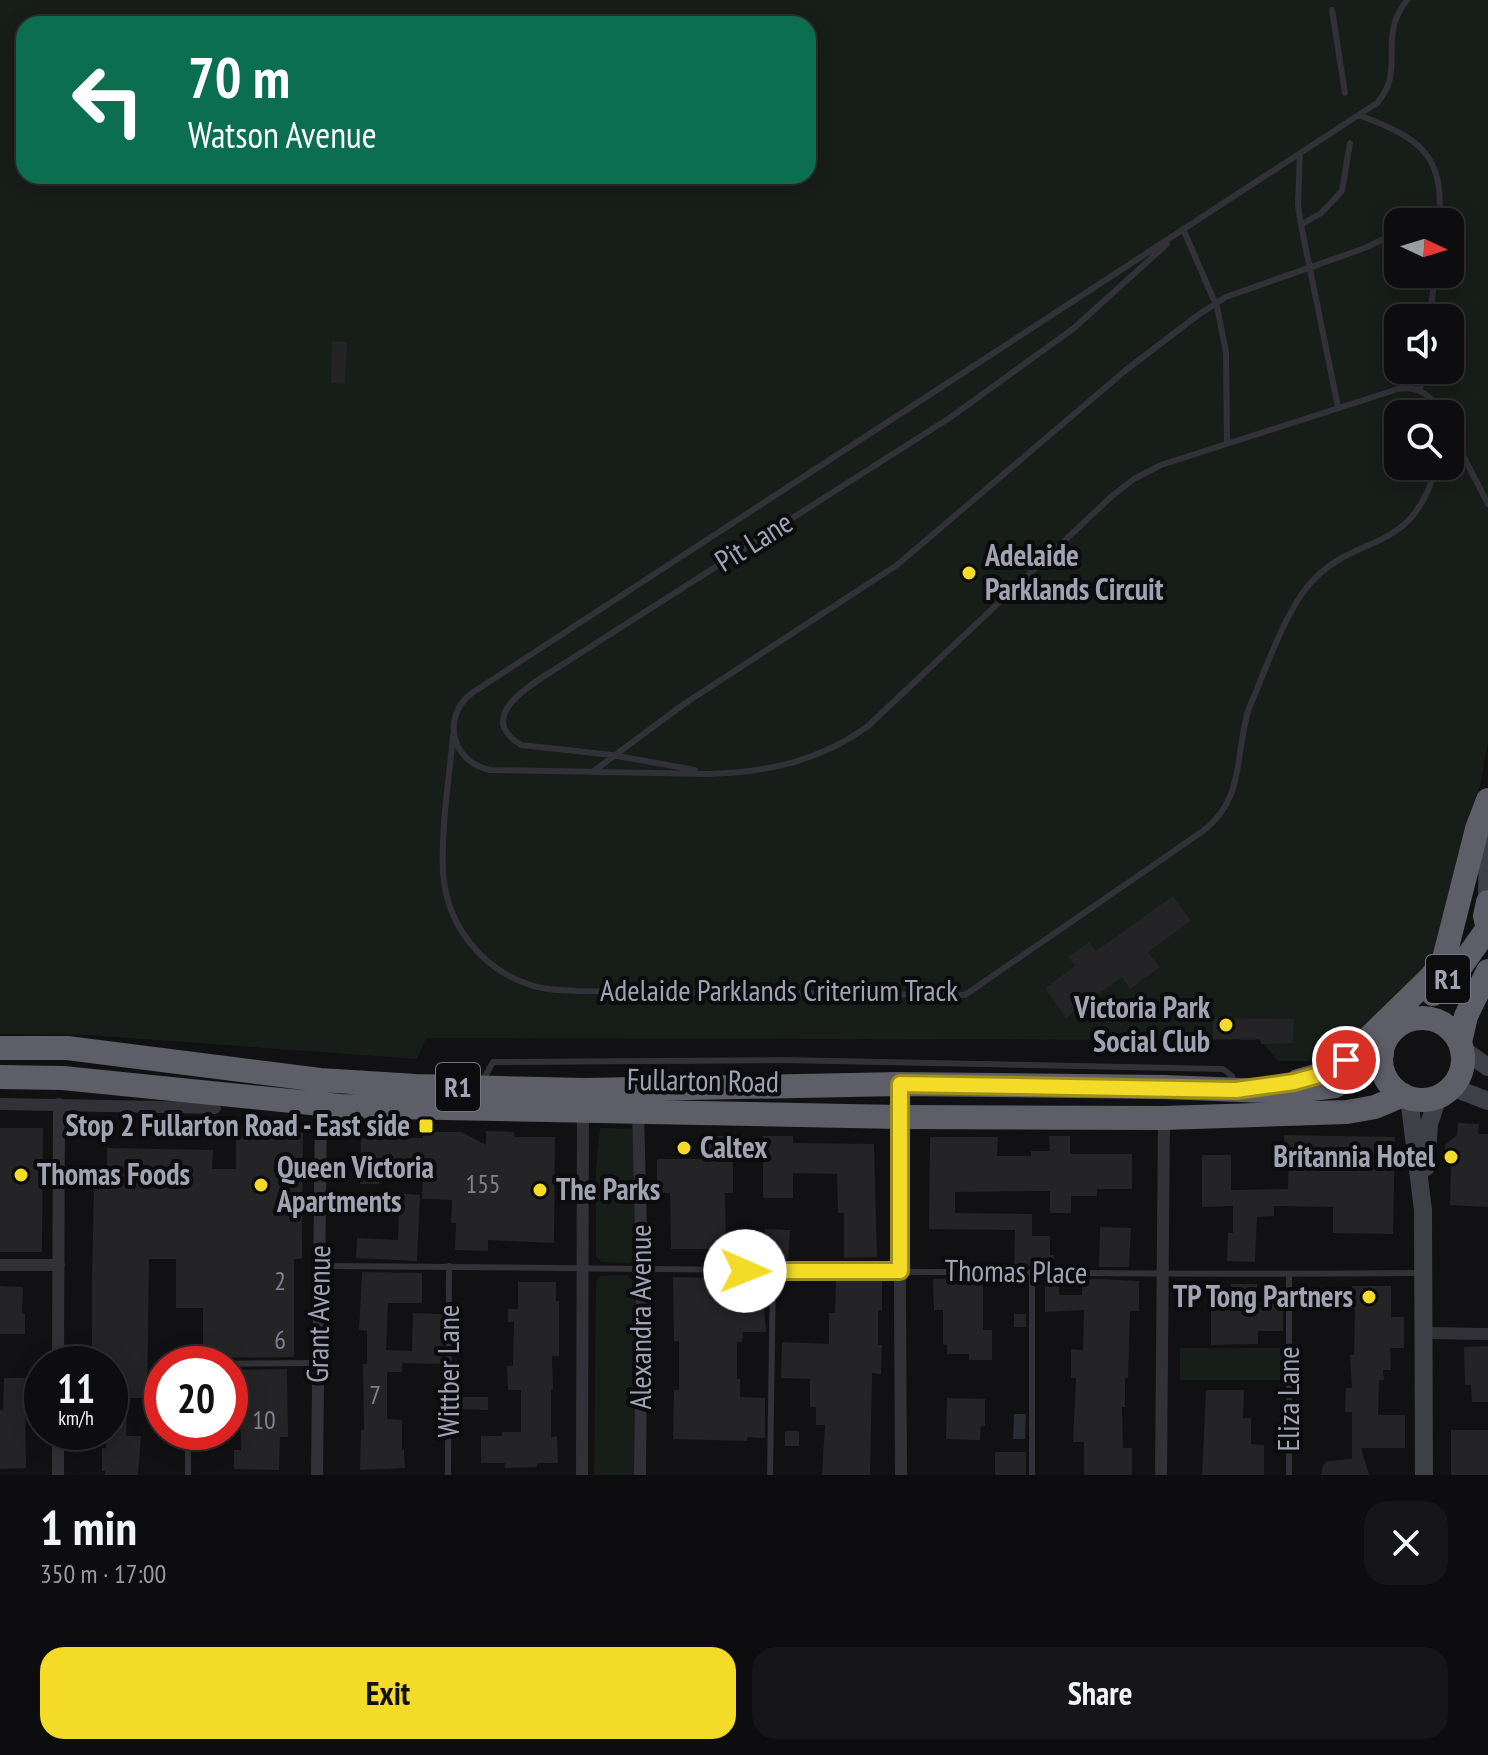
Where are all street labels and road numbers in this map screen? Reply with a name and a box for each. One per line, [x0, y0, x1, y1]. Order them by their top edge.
street label: Pit Lane [707, 502, 799, 580]
road number: R1 [1426, 955, 1470, 1003]
street label: Adelaide Parklands Criterium Track [600, 970, 958, 1009]
street label: Fullarton Road [627, 1059, 779, 1100]
road number: R1 [436, 1063, 480, 1111]
street label: Alexandra Avenue [620, 1224, 659, 1410]
street label: Grant Avenue [297, 1245, 338, 1383]
street label: Thomas Place [944, 1250, 1088, 1291]
street label: Wittber Lane [428, 1305, 467, 1437]
street label: Eliza Lane [1268, 1346, 1307, 1452]

